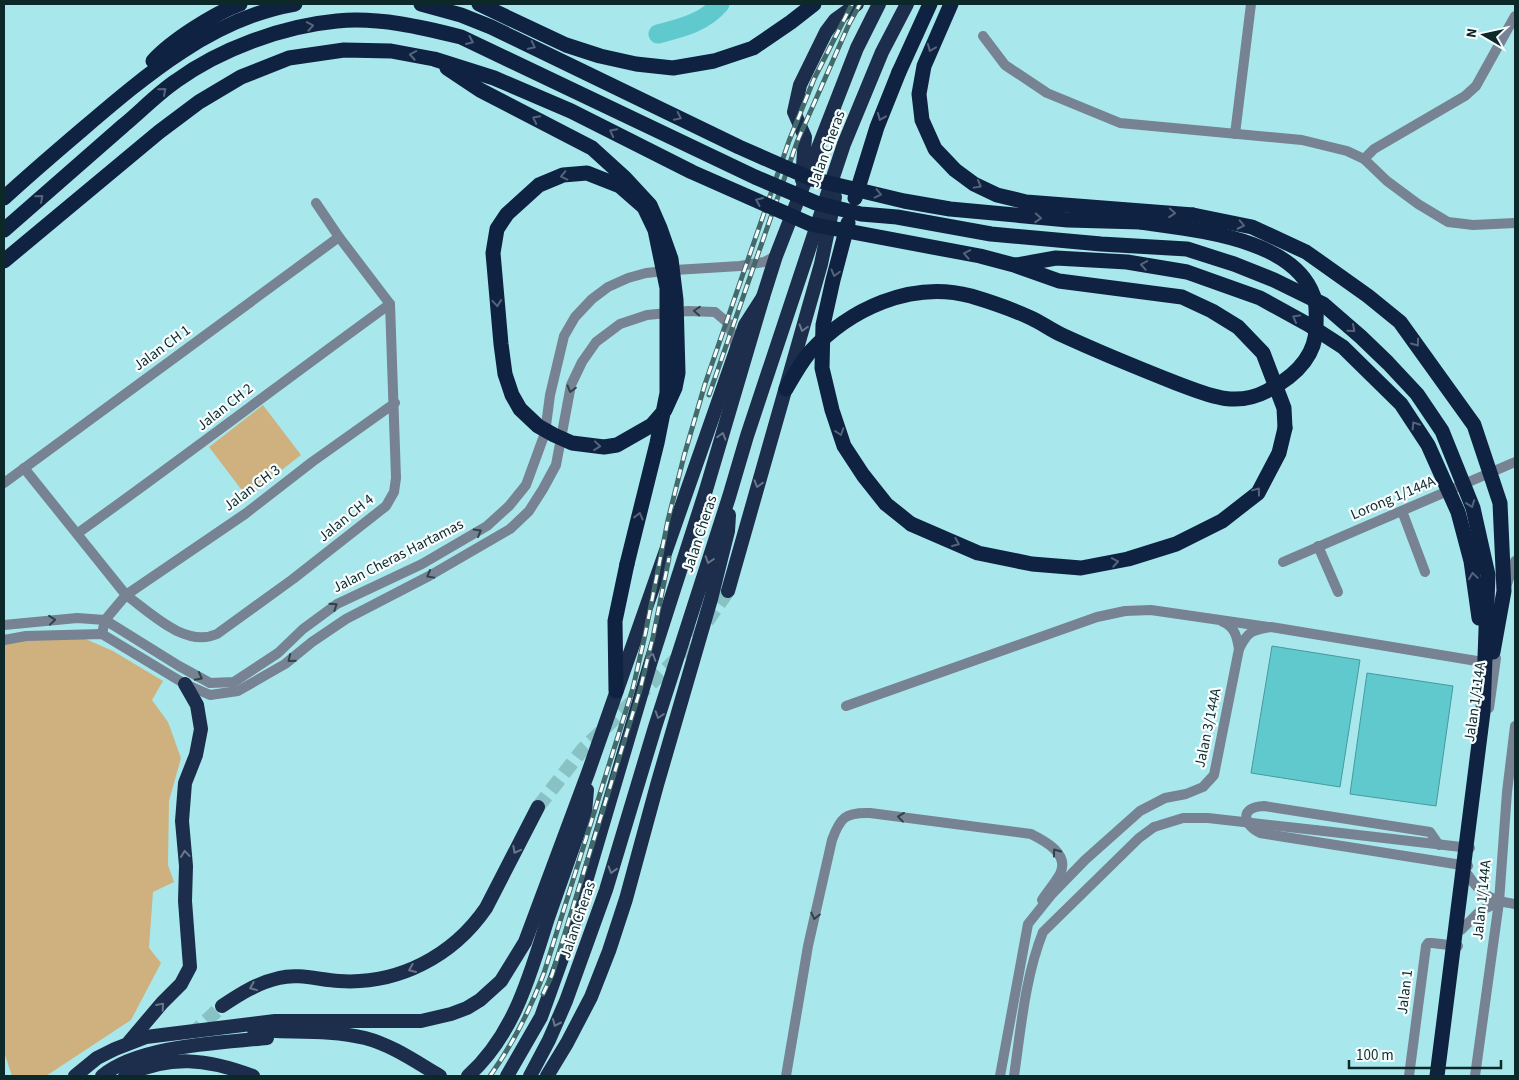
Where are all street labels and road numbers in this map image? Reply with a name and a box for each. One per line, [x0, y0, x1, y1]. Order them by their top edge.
street label: Jalan Cheras [803, 108, 851, 190]
street label: Jalan CH 1 [129, 320, 195, 376]
street label: Jalan CH 2 [192, 378, 258, 436]
street label: Jalan CH 3 [219, 460, 285, 516]
street label: Lorong 1/144A [1347, 470, 1439, 525]
street label: Jalan CH 4 [314, 489, 379, 547]
street label: Jalan Cheras [678, 493, 722, 575]
street label: Jalan Cheras Hartamas [329, 514, 467, 598]
street label: Jalan 1/114A [1459, 660, 1491, 743]
street label: Jalan 3/144A [1189, 686, 1227, 770]
street label: Jalan 1/144A [1467, 858, 1497, 941]
street label: Jalan Cheras [555, 879, 601, 961]
street label: Jalan 1 [1392, 968, 1418, 1016]

